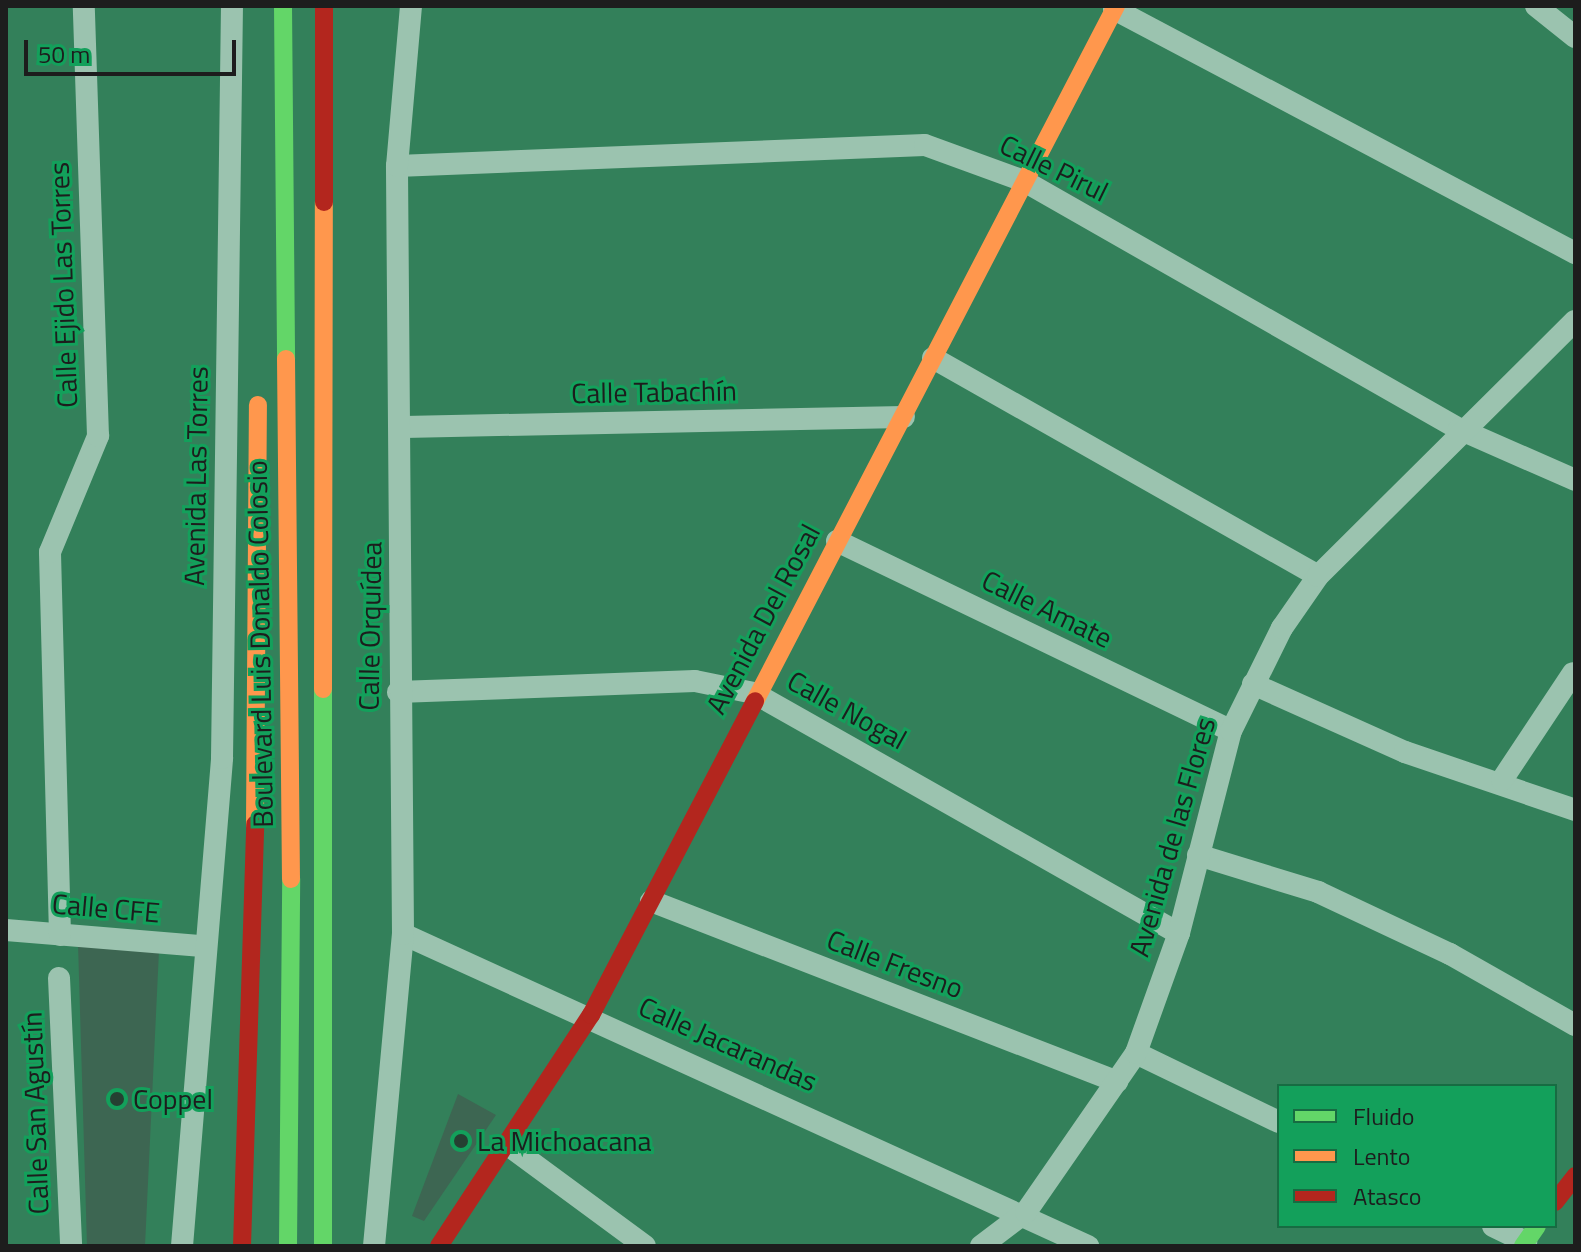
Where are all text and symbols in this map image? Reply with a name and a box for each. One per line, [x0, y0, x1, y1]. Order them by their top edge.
scale bar [28, 24, 240, 74]
text: 50 m [38, 36, 90, 72]
street label: Calle Pirul [994, 127, 1114, 209]
street label: Calle Ejido Las Torres [42, 162, 84, 408]
street label: Avenida Las Torres [177, 366, 215, 586]
street label: Calle Tabachín [571, 374, 737, 410]
street label: Boulevard Luis Donaldo Colosio [240, 460, 280, 828]
street label: Avenida Del Rosal [699, 518, 827, 720]
street label: Calle Orquídea [352, 541, 388, 711]
street label: Calle Amate [976, 563, 1118, 655]
street label: Calle Nogal [782, 664, 912, 756]
street label: Avenida de las Flores [1122, 714, 1222, 960]
street label: Calle CFE [51, 887, 161, 929]
street label: Calle Fresno [822, 923, 968, 1005]
street label: Calle Jacarandas [634, 990, 822, 1098]
street label: Calle San Agustín [15, 1011, 55, 1215]
place label: Coppel [133, 1082, 213, 1116]
legend [1277, 1084, 1557, 1228]
marker: Coppel [108, 1090, 126, 1108]
text: Fluido [1353, 1098, 1415, 1134]
place label: La Michoacana [477, 1124, 652, 1158]
marker: La Michoacana [452, 1132, 470, 1150]
text: Lento [1353, 1138, 1410, 1174]
text: Atasco [1353, 1178, 1422, 1214]

